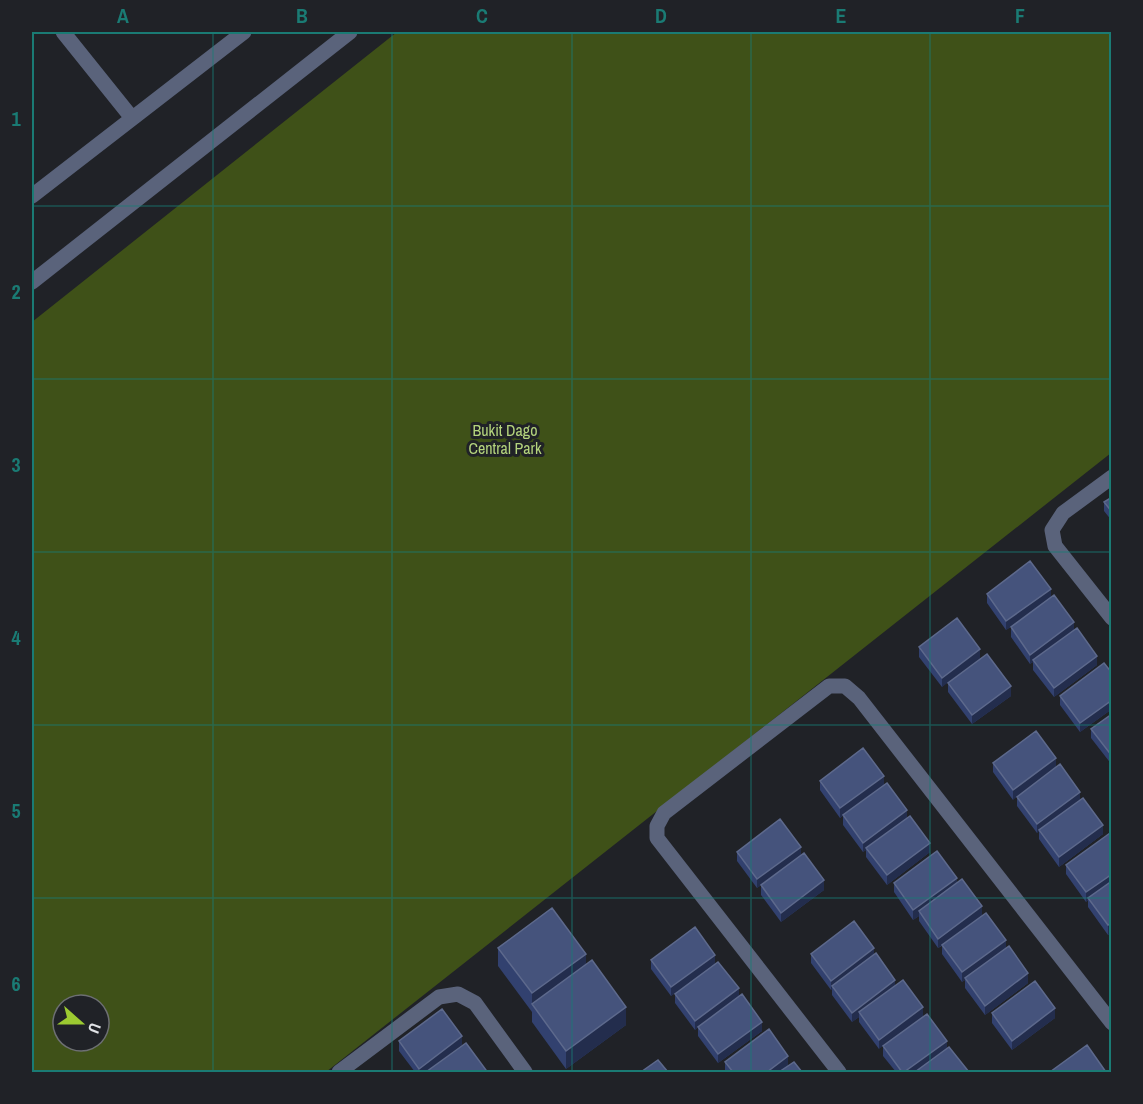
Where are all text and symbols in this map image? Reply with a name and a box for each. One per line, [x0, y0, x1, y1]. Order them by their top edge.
text: A [117, 2, 129, 29]
text: B [296, 2, 308, 29]
text: C [476, 2, 488, 29]
text: D [655, 2, 667, 29]
text: E [836, 2, 847, 29]
text: F [1015, 2, 1025, 29]
text: 1 [11, 105, 21, 132]
text: 2 [11, 278, 21, 305]
park label: Bukit Dago Central Park [469, 419, 542, 459]
text: 3 [11, 451, 21, 478]
text: 4 [11, 624, 21, 651]
text: 5 [11, 797, 21, 824]
text: 6 [11, 970, 21, 997]
north arrow [51, 993, 111, 1053]
text: U [83, 1020, 107, 1037]

